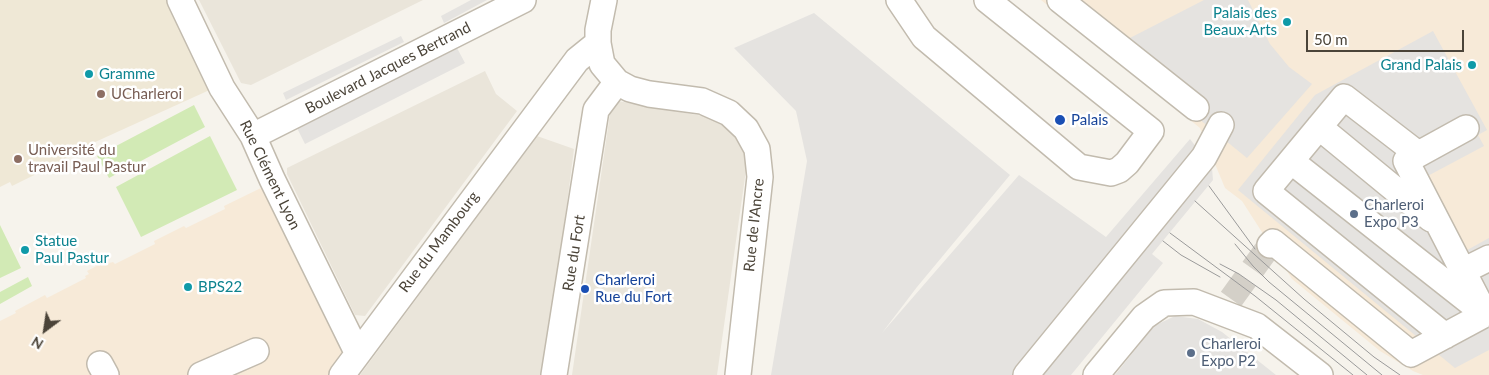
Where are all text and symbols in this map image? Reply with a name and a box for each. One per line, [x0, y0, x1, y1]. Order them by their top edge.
place label: Palais des Beaux-Arts [1203, 4, 1277, 39]
marker: Palais des Beaux-Arts [1281, 16, 1293, 28]
street label: Boulevard Jacques Bertrand [302, 18, 474, 118]
scale bar [1309, 20, 1466, 52]
text: 50 m [1314, 30, 1348, 48]
place label: Grand Palais [1380, 56, 1462, 74]
marker: Grand Palais [1466, 59, 1478, 71]
place label: Gramme [99, 65, 155, 83]
marker: Gramme [83, 68, 95, 80]
place label: UCharleroi [111, 85, 182, 103]
marker: UCharleroi [95, 88, 107, 100]
place label: Palais [1071, 111, 1108, 129]
marker: Palais [1053, 113, 1067, 127]
street label: Rue Clément Lyon [236, 118, 304, 232]
place label: Université du travail Paul Pastur [28, 141, 146, 176]
marker: Université du travail Paul Pastur [12, 153, 24, 165]
street label: Rue de l'Ancre [740, 177, 768, 273]
street label: Rue du Mambourg [395, 188, 483, 296]
place label: Charleroi Expo P3 [1364, 196, 1424, 231]
marker: Charleroi Expo P3 [1348, 208, 1360, 220]
street label: Rue du Fort [559, 214, 589, 292]
place label: Statue Paul Pastur [35, 232, 109, 267]
marker: Statue Paul Pastur [19, 244, 31, 256]
place label: Charleroi Rue du Fort [595, 271, 672, 306]
place label: BPS22 [198, 278, 242, 296]
marker: BPS22 [182, 281, 194, 293]
marker: Charleroi Rue du Fort [579, 283, 591, 295]
north arrow [20, 305, 70, 355]
text: N [28, 333, 46, 353]
place label: Charleroi Expo P2 [1201, 335, 1261, 370]
marker: Charleroi Expo P2 [1185, 347, 1197, 359]

